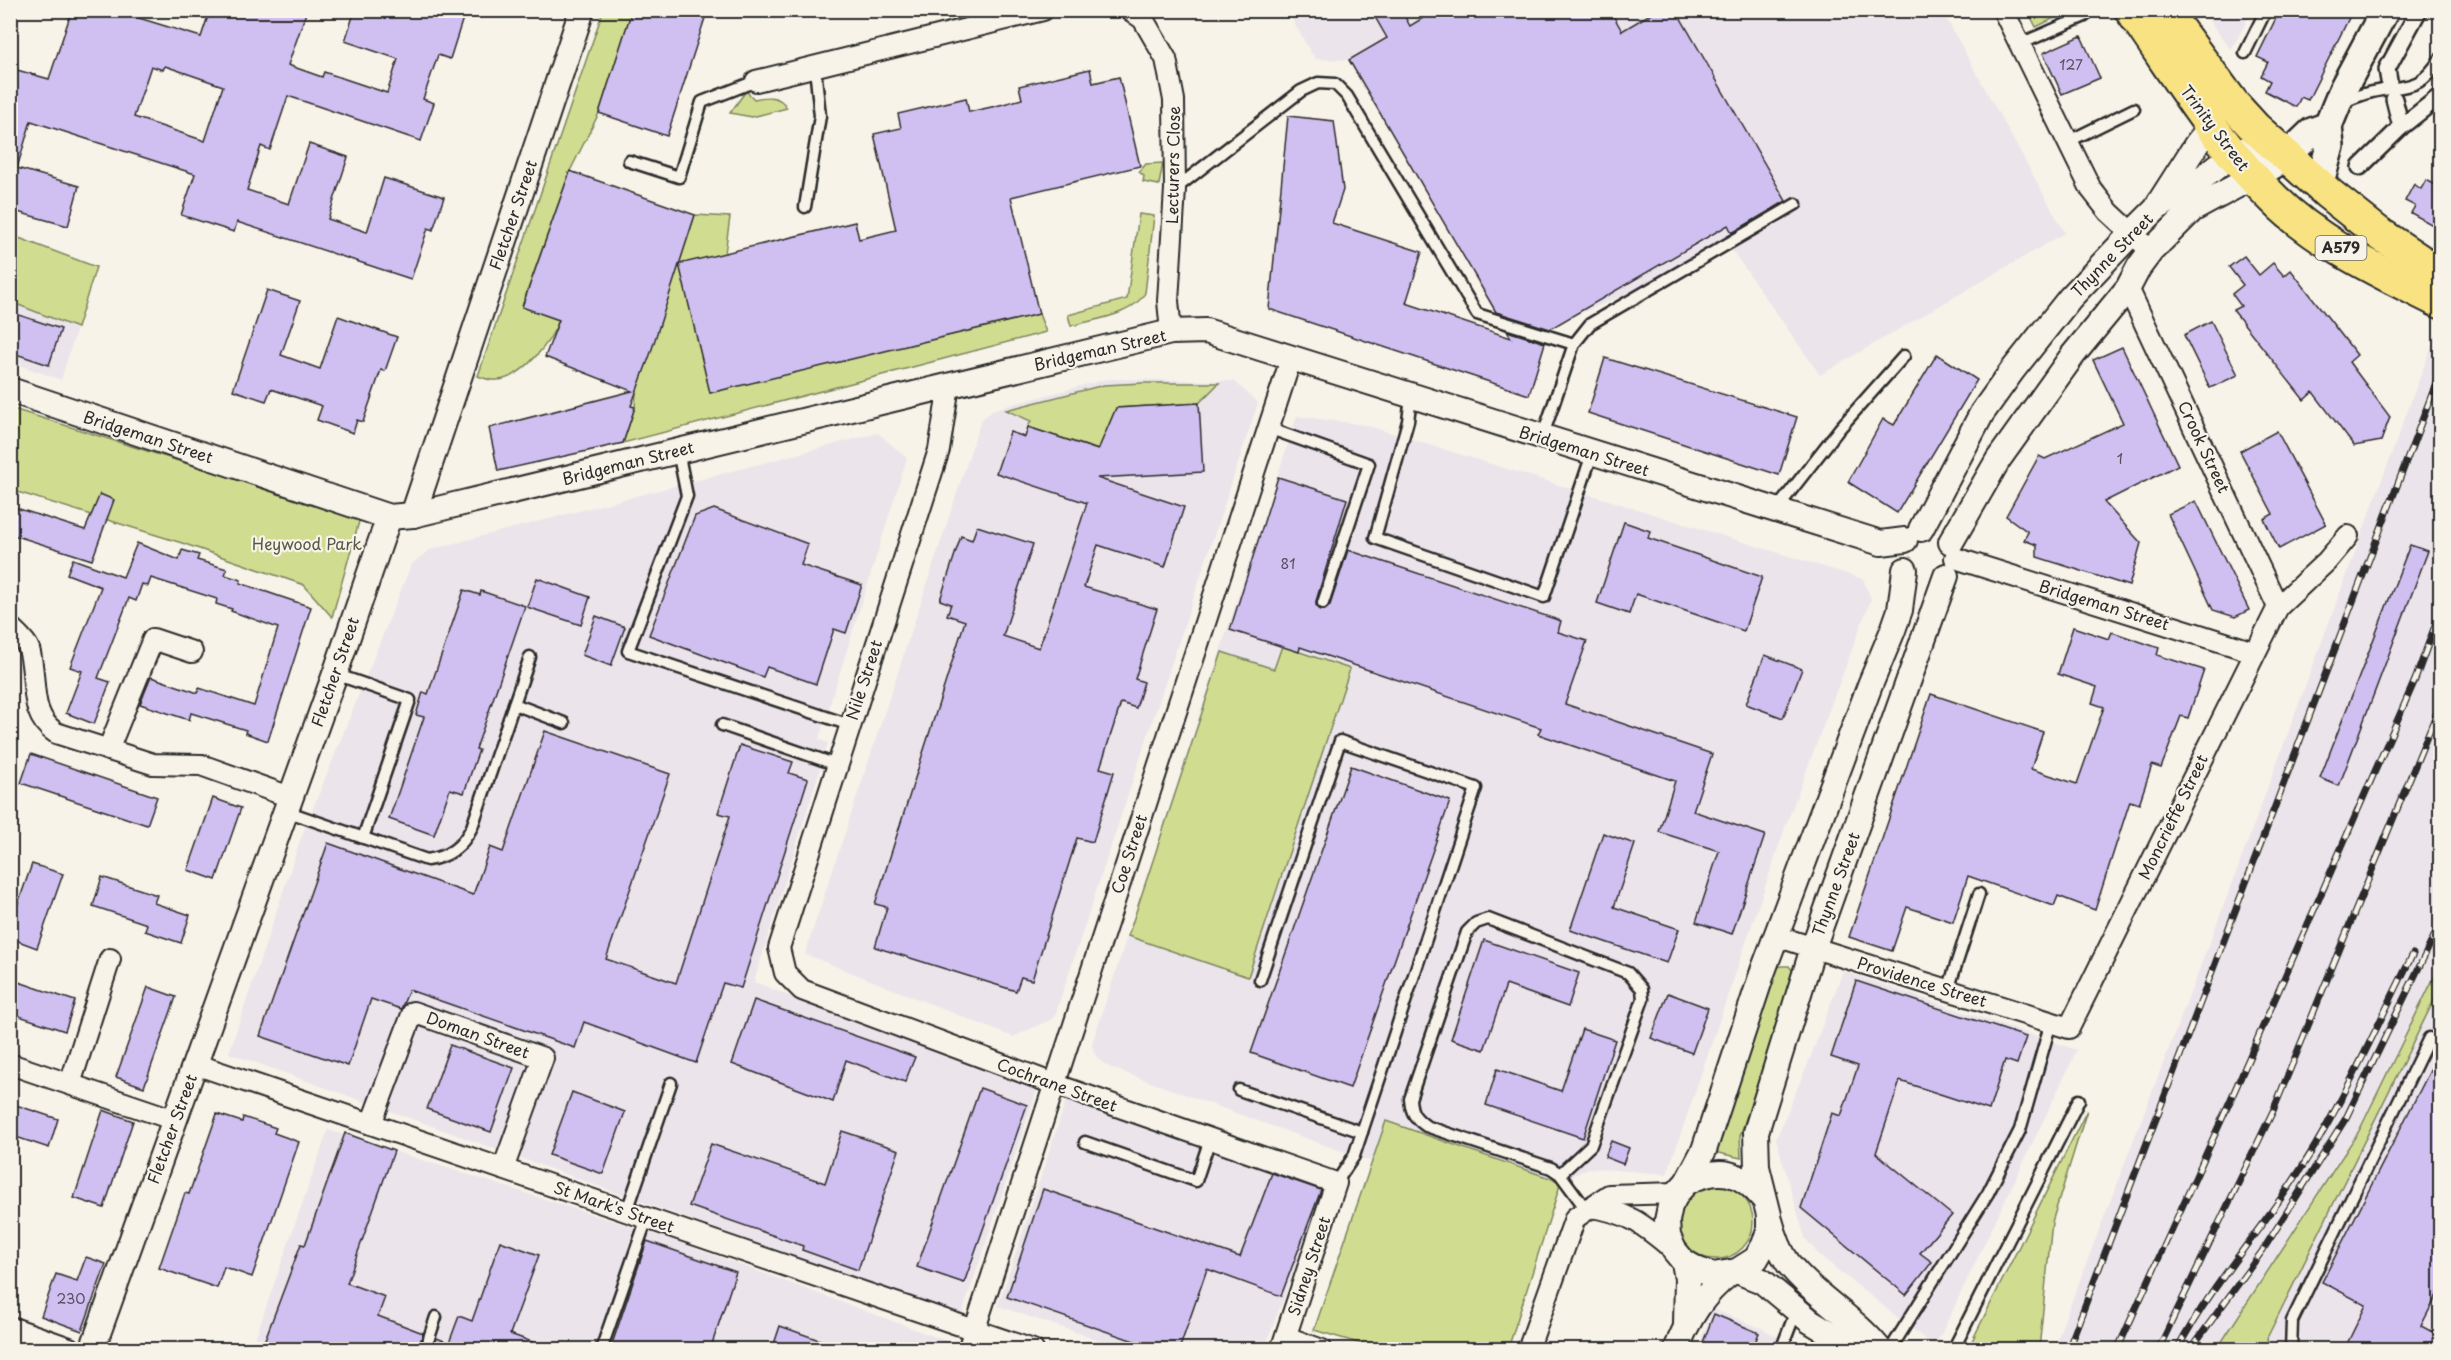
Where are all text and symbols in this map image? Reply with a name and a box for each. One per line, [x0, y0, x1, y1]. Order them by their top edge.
house number: 127 [2059, 54, 2083, 75]
street label: Trinity Street [2175, 79, 2256, 176]
street label: Lecturers Close [1159, 105, 1185, 224]
street label: Fletcher Street [482, 156, 542, 273]
street label: Thynne Street [2065, 206, 2158, 302]
road number: A579 [2316, 236, 2366, 260]
street label: Bridgeman Street [1031, 322, 1168, 376]
street label: Crook Street [2173, 397, 2237, 497]
street label: Bridgeman Street [80, 404, 216, 468]
street label: Bridgeman Street [1516, 419, 1652, 481]
street label: Bridgeman Street [559, 434, 696, 490]
house number: 1 [2117, 448, 2123, 469]
park label: Heywood Park [252, 531, 362, 555]
house number: 81 [1281, 553, 1295, 574]
street label: Bridgeman Street [2036, 573, 2172, 635]
street label: Fletcher Street [304, 613, 364, 730]
street label: Nile Street [839, 636, 887, 723]
street label: Moncrieffe Street [2131, 749, 2213, 883]
street label: Coe Street [1104, 810, 1152, 896]
street label: Thynne Street [1805, 828, 1865, 939]
street label: Providence Street [1855, 950, 1991, 1012]
street label: Doman Street [424, 1004, 534, 1064]
street label: Cochrane Street [994, 1051, 1121, 1117]
street label: Fletcher Street [140, 1070, 202, 1187]
street label: St Mark's Street [551, 1174, 678, 1238]
street label: Sidney Street [1281, 1212, 1336, 1319]
house number: 230 [56, 1288, 86, 1309]

